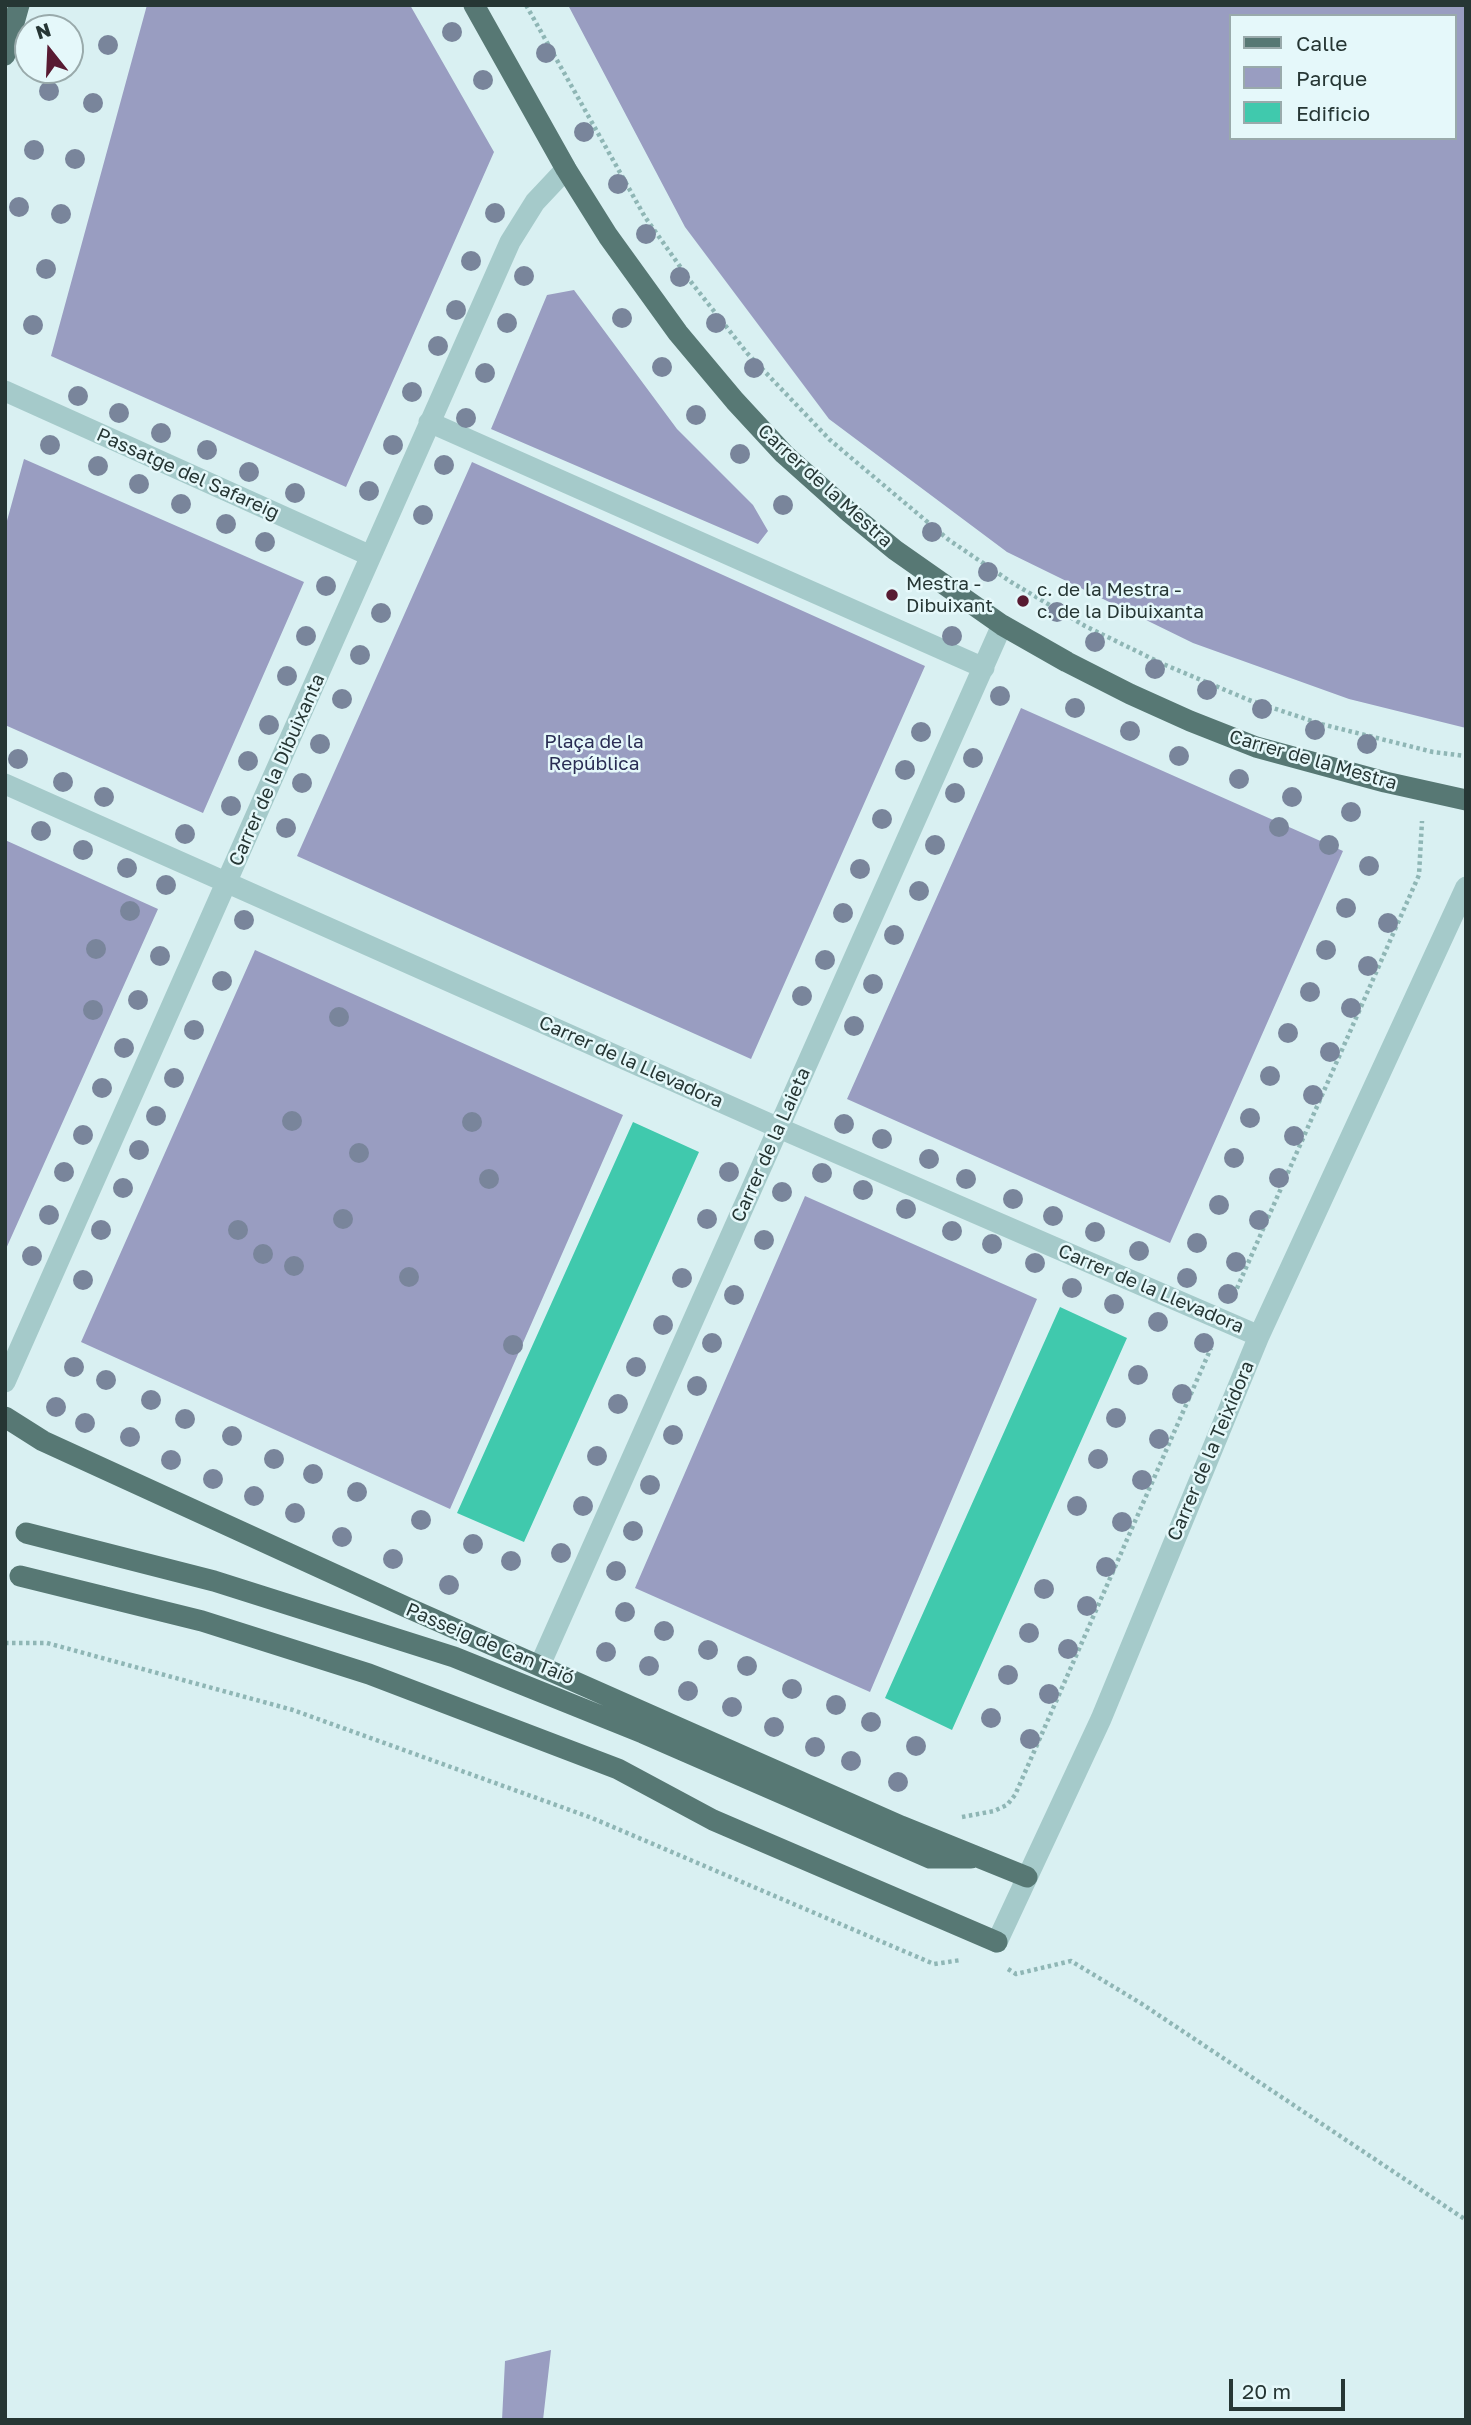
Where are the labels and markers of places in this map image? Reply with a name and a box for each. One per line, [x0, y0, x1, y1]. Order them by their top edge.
place label: Mestra - Dibuixant [906, 573, 993, 617]
place label: c. de la Mestra - c. de la Dibuixanta [1037, 579, 1204, 623]
marker: Mestra - Dibuixant [884, 587, 900, 603]
marker: c. de la Mestra - c. de la Dibuixanta [1015, 593, 1031, 609]

